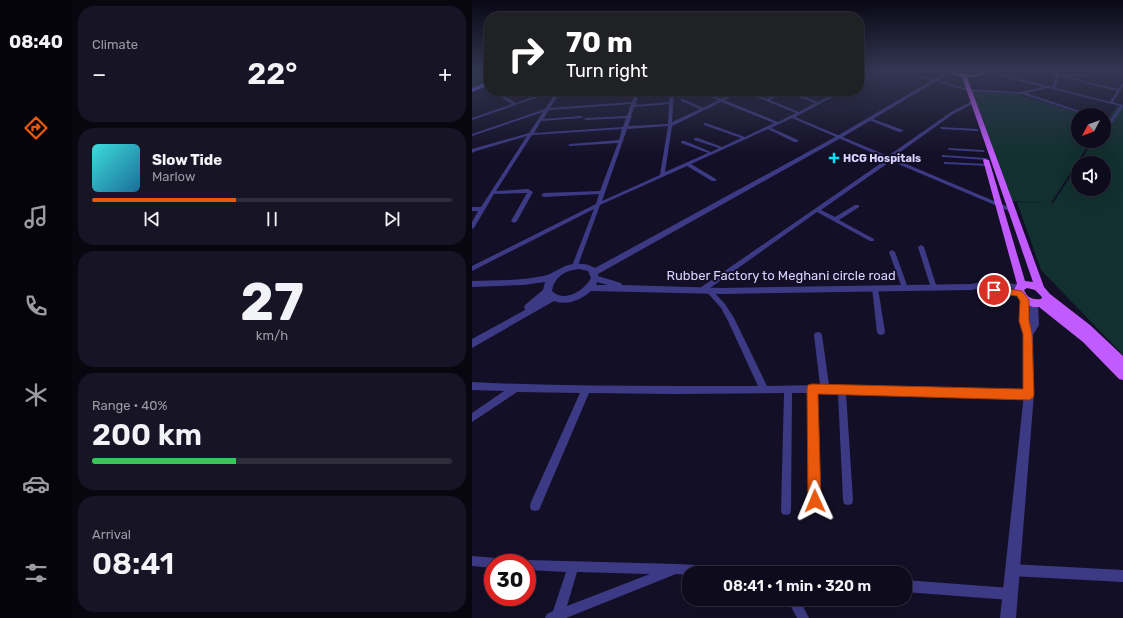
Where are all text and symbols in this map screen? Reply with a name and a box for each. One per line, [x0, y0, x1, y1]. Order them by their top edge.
text: 70 m [566, 26, 633, 59]
icon: right [500, 28, 552, 80]
text: 08:40 [9, 31, 63, 53]
text: Climate [92, 37, 138, 52]
text: 22° [247, 56, 297, 92]
text: Turn right [566, 60, 648, 82]
text: − [92, 61, 106, 88]
text: + [438, 61, 452, 88]
north arrow [1071, 108, 1111, 148]
map controls [1071, 108, 1111, 196]
icon: directions [22, 114, 50, 142]
text: Slow Tide [152, 151, 222, 169]
marker: HCG Hospitals [828, 152, 840, 164]
place label: HCG Hospitals [843, 152, 921, 165]
button: sound [1071, 156, 1111, 196]
text: Marlow [152, 169, 195, 184]
icon: music [22, 203, 50, 231]
icon: previous [141, 208, 163, 230]
icon: pause [261, 208, 283, 230]
icon: next [381, 208, 403, 230]
street label: Rubber Factory to Meghani circle road [666, 268, 896, 284]
text: 27 [240, 271, 304, 333]
pin [977, 273, 1011, 307]
icon: arrive [983, 279, 1005, 301]
icon: phone [22, 292, 50, 320]
text: km/h [256, 328, 288, 343]
icon: climate [22, 381, 50, 409]
text: Range · 40% [92, 398, 168, 413]
text: 200 km [92, 417, 202, 453]
icon: car [22, 470, 50, 498]
position arrow [794, 480, 836, 522]
text: Arrival [92, 527, 131, 542]
text: 08:41 [92, 546, 174, 582]
speed limit sign: 30 [484, 554, 536, 606]
icon: filters [22, 559, 50, 587]
text: 08:41 · 1 min · 320 m [723, 577, 871, 595]

